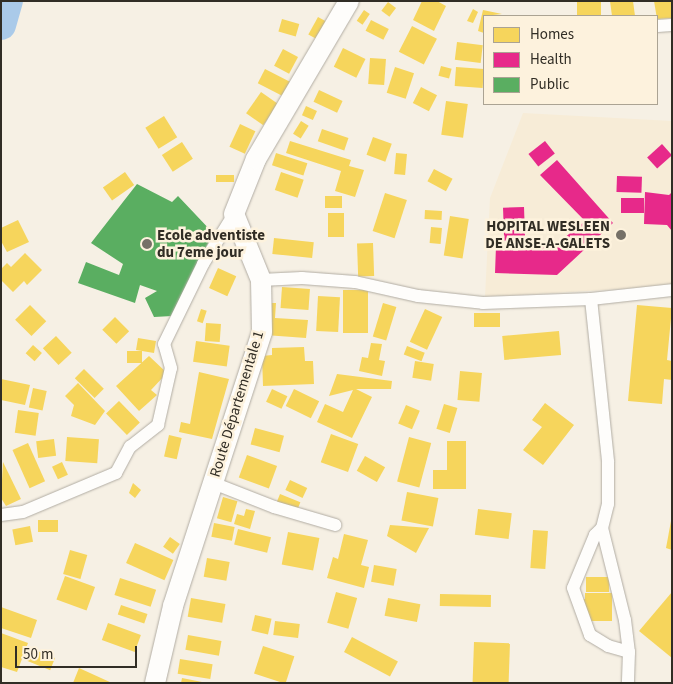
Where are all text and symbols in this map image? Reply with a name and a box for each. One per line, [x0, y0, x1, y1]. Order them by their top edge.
legend [483, 15, 658, 105]
text: Homes [530, 24, 574, 45]
text: Health [530, 49, 572, 70]
text: Public [530, 74, 569, 95]
place label: HOPITAL WESLEEN DE ANSE-A-GALETS [485, 217, 610, 252]
place label: Ecole adventiste du 7eme jour [157, 226, 265, 261]
marker: HOPITAL WESLEEN DE ANSE-A-GALETS [614, 228, 628, 242]
marker: Ecole adventiste du 7eme jour [141, 238, 153, 250]
street label: Route Départementale 1 [206, 329, 268, 479]
scale bar [18, 636, 140, 668]
text: 50 m [23, 644, 53, 665]

